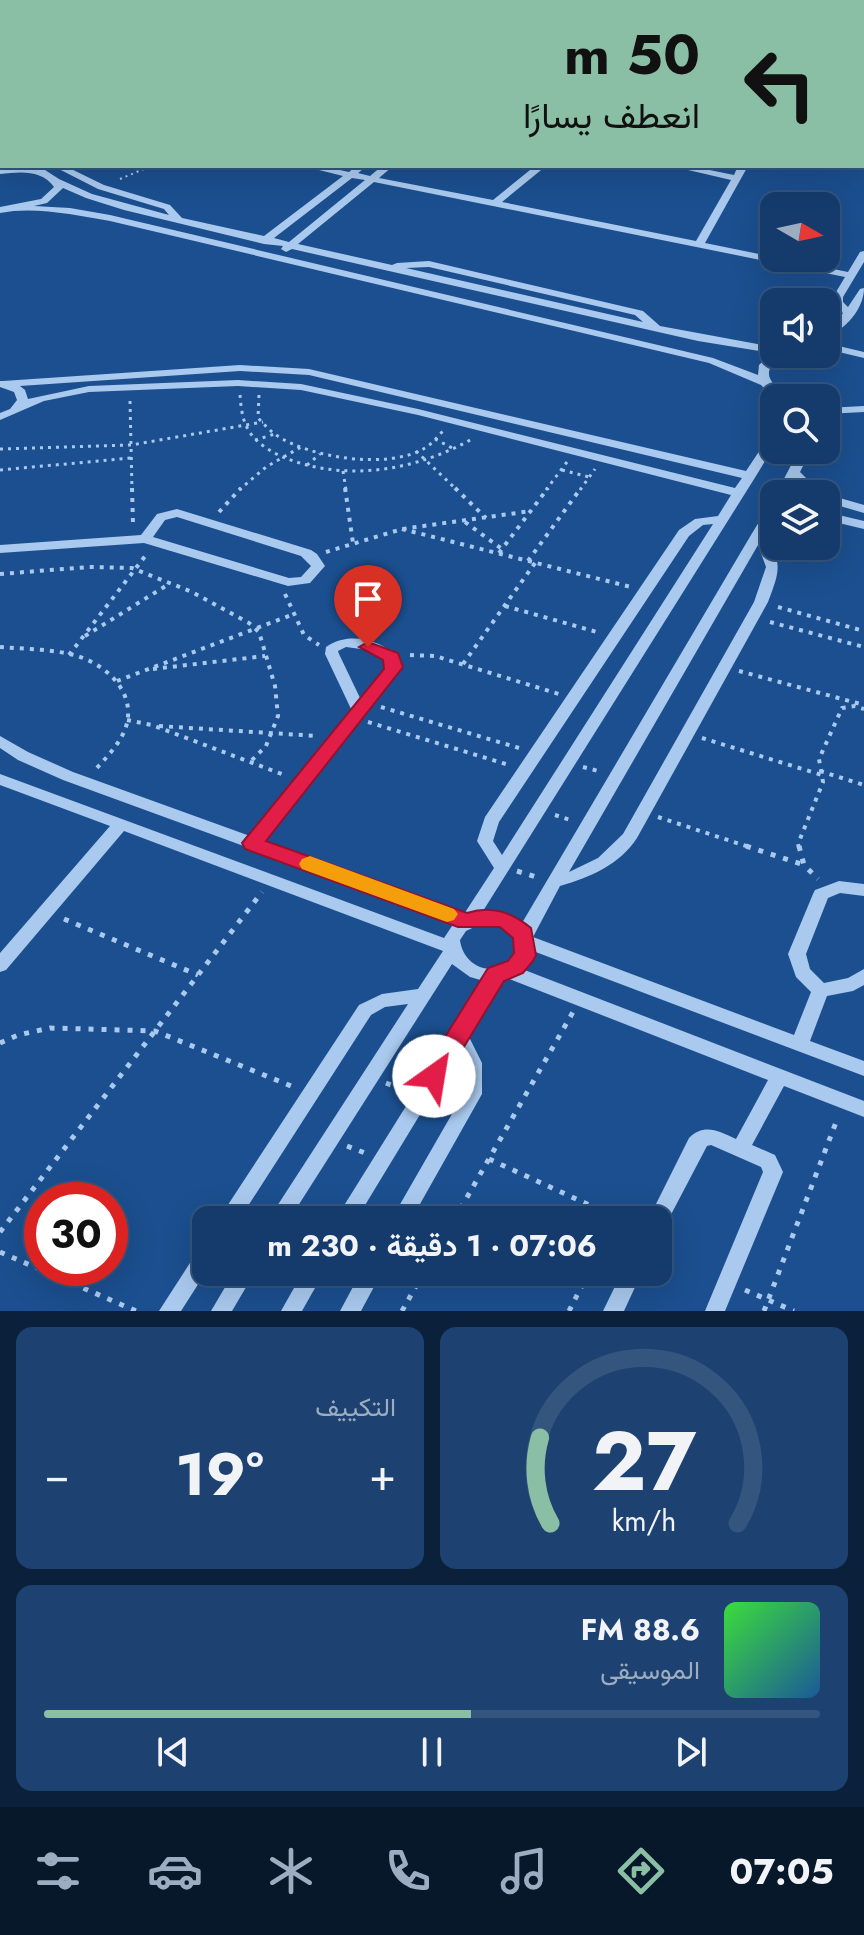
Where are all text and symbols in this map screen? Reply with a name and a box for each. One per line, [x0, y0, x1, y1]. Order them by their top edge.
text: 50 m [564, 14, 700, 95]
icon: left [728, 32, 832, 136]
text: انعطف يسارًا [523, 89, 700, 141]
north arrow [760, 192, 840, 272]
map controls [760, 192, 840, 560]
button: sound [760, 288, 840, 368]
button: search [760, 384, 840, 464]
button: layers [760, 480, 840, 560]
pin [334, 565, 402, 647]
icon: arrive [346, 577, 390, 621]
position arrow [392, 1034, 476, 1118]
speed limit sign: 30 [24, 1182, 128, 1286]
text: 07:06 · 1 دقيقة · 230 m [267, 1224, 597, 1267]
text: التكييف [315, 1388, 396, 1426]
text: 27 [592, 1401, 696, 1521]
text: 19° [175, 1431, 264, 1518]
text: − [44, 1443, 70, 1507]
text: + [369, 1443, 396, 1507]
text: km/h [612, 1500, 676, 1542]
text: 88.6 FM [581, 1608, 700, 1651]
text: الموسيقى [600, 1651, 700, 1689]
icon: previous [151, 1730, 195, 1774]
icon: pause [410, 1730, 454, 1774]
icon: next [669, 1730, 713, 1774]
icon: filters [30, 1843, 86, 1899]
icon: car [147, 1843, 203, 1899]
icon: climate [263, 1843, 319, 1899]
icon: phone [380, 1843, 436, 1899]
icon: music [496, 1843, 552, 1899]
icon: directions [613, 1843, 669, 1899]
text: 07:05 [730, 1845, 834, 1897]

